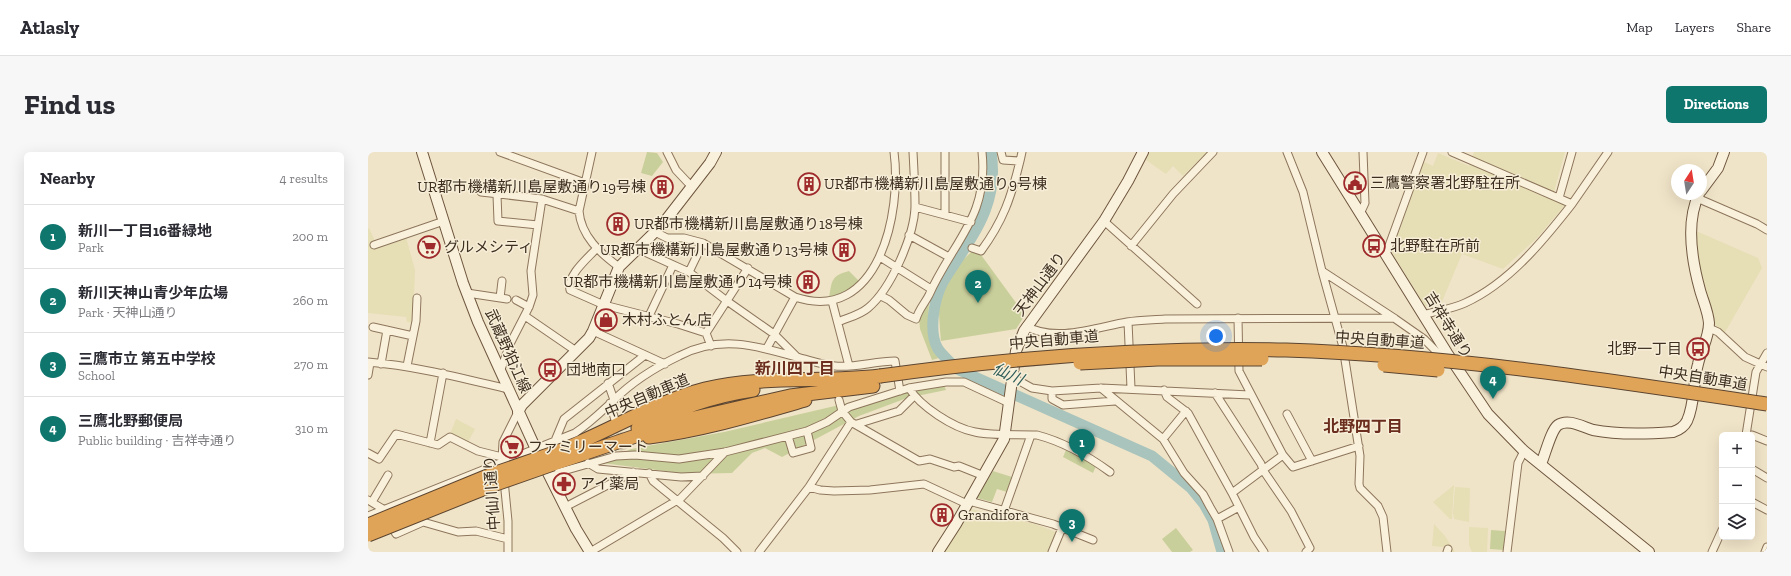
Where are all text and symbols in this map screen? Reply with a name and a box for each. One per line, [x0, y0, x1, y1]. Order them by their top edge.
text: Atlasly [20, 16, 79, 39]
text: Map [1626, 19, 1653, 36]
text: Layers [1675, 19, 1714, 36]
text: Share [1736, 19, 1771, 36]
button: Directions [1666, 86, 1767, 123]
text: Find us [24, 88, 115, 121]
north arrow [1671, 164, 1707, 200]
text: Nearby [40, 168, 95, 188]
public building icon: 三鷹警察署北野駐在所 [1342, 170, 1368, 196]
text: 4 results [280, 171, 328, 186]
building icon: UR都市機構新川島屋敷通り9号棟 [796, 171, 822, 197]
building icon: UR都市機構新川島屋敷通り19号棟 [649, 174, 675, 200]
place label: 三鷹警察署北野駐在所 [1370, 174, 1520, 192]
place label: UR都市機構新川島屋敷通り9号棟 [824, 175, 1047, 193]
place label: UR都市機構新川島屋敷通り19号棟 [417, 178, 646, 196]
building icon: UR都市機構新川島屋敷通り18号棟 [605, 211, 631, 237]
place label: UR都市機構新川島屋敷通り18号棟 [634, 215, 863, 233]
text: 新川一丁目16番緑地 [78, 222, 212, 240]
text: 1 [50, 229, 56, 244]
text: 200 m [292, 229, 328, 244]
bus stop icon: 北野駐在所前 [1361, 233, 1387, 259]
supermarket icon: グルメシティ [416, 234, 442, 260]
building icon: UR都市機構新川島屋敷通り13号棟 [831, 237, 857, 263]
place label: 北野駐在所前 [1390, 237, 1480, 255]
place label: グルメシティ [444, 238, 533, 256]
text: Park [78, 240, 104, 255]
place label: UR都市機構新川島屋敷通り13号棟 [600, 241, 828, 259]
street label: 天神山通り [1010, 249, 1070, 319]
building icon: UR都市機構新川島屋敷通り14号棟 [795, 269, 821, 295]
pin: 2 [965, 270, 991, 303]
place label: UR都市機構新川島屋敷通り14号棟 [563, 273, 792, 291]
text: 新川天神山青少年広場 [78, 284, 228, 302]
street label: 吉祥寺通り [1420, 288, 1476, 362]
text: 2 [50, 293, 56, 308]
text: 260 m [293, 293, 328, 308]
text: Park · 天神山通り [78, 305, 178, 320]
street label: 武蔵野狛江線 [481, 306, 535, 396]
shop icon: 木村ふとん店 [593, 307, 619, 333]
place label: 木村ふとん店 [622, 311, 712, 329]
your location [1206, 326, 1226, 346]
street label: 中央自動車道 [1008, 327, 1100, 353]
street label: 中央自動車道 [1334, 328, 1426, 352]
bus stop icon: 北野一丁目 [1685, 336, 1711, 362]
place label: 北野一丁目 [1607, 340, 1682, 358]
text: 三鷹市立 第五中学校 [78, 350, 216, 368]
text: 3 [50, 357, 56, 372]
text: 270 m [294, 357, 328, 372]
bus stop icon: 団地南口 [537, 357, 563, 383]
district label: 新川四丁目 [755, 359, 835, 378]
water label: 仙川 [990, 359, 1028, 390]
place label: 団地南口 [566, 361, 626, 379]
street label: 中央自動車道 [1657, 362, 1749, 394]
pin: 4 [1480, 366, 1506, 399]
text: School [78, 368, 115, 383]
street label: 中央自動車道 [602, 370, 692, 422]
text: 三鷹北野郵便局 [78, 412, 183, 430]
district label: 北野四丁目 [1323, 417, 1403, 436]
text: 4 [49, 421, 57, 436]
text: 310 m [295, 421, 328, 436]
pin: 1 [1069, 429, 1095, 462]
map controls [1719, 432, 1755, 540]
button: + [1719, 432, 1755, 468]
text: Public building · 吉祥寺通り [78, 433, 236, 448]
supermarket icon: ファミリーマート [499, 434, 525, 460]
place label: ファミリーマート [528, 438, 648, 456]
street label: 中仙川通り [480, 455, 504, 531]
button: − [1719, 468, 1755, 504]
pharmacy icon: アイ薬局 [551, 471, 577, 497]
place label: アイ薬局 [580, 475, 639, 493]
building icon: Grandifora [929, 502, 955, 528]
button: layers [1719, 504, 1755, 540]
place label: Grandifora [958, 506, 1029, 524]
pin: 3 [1059, 509, 1085, 542]

